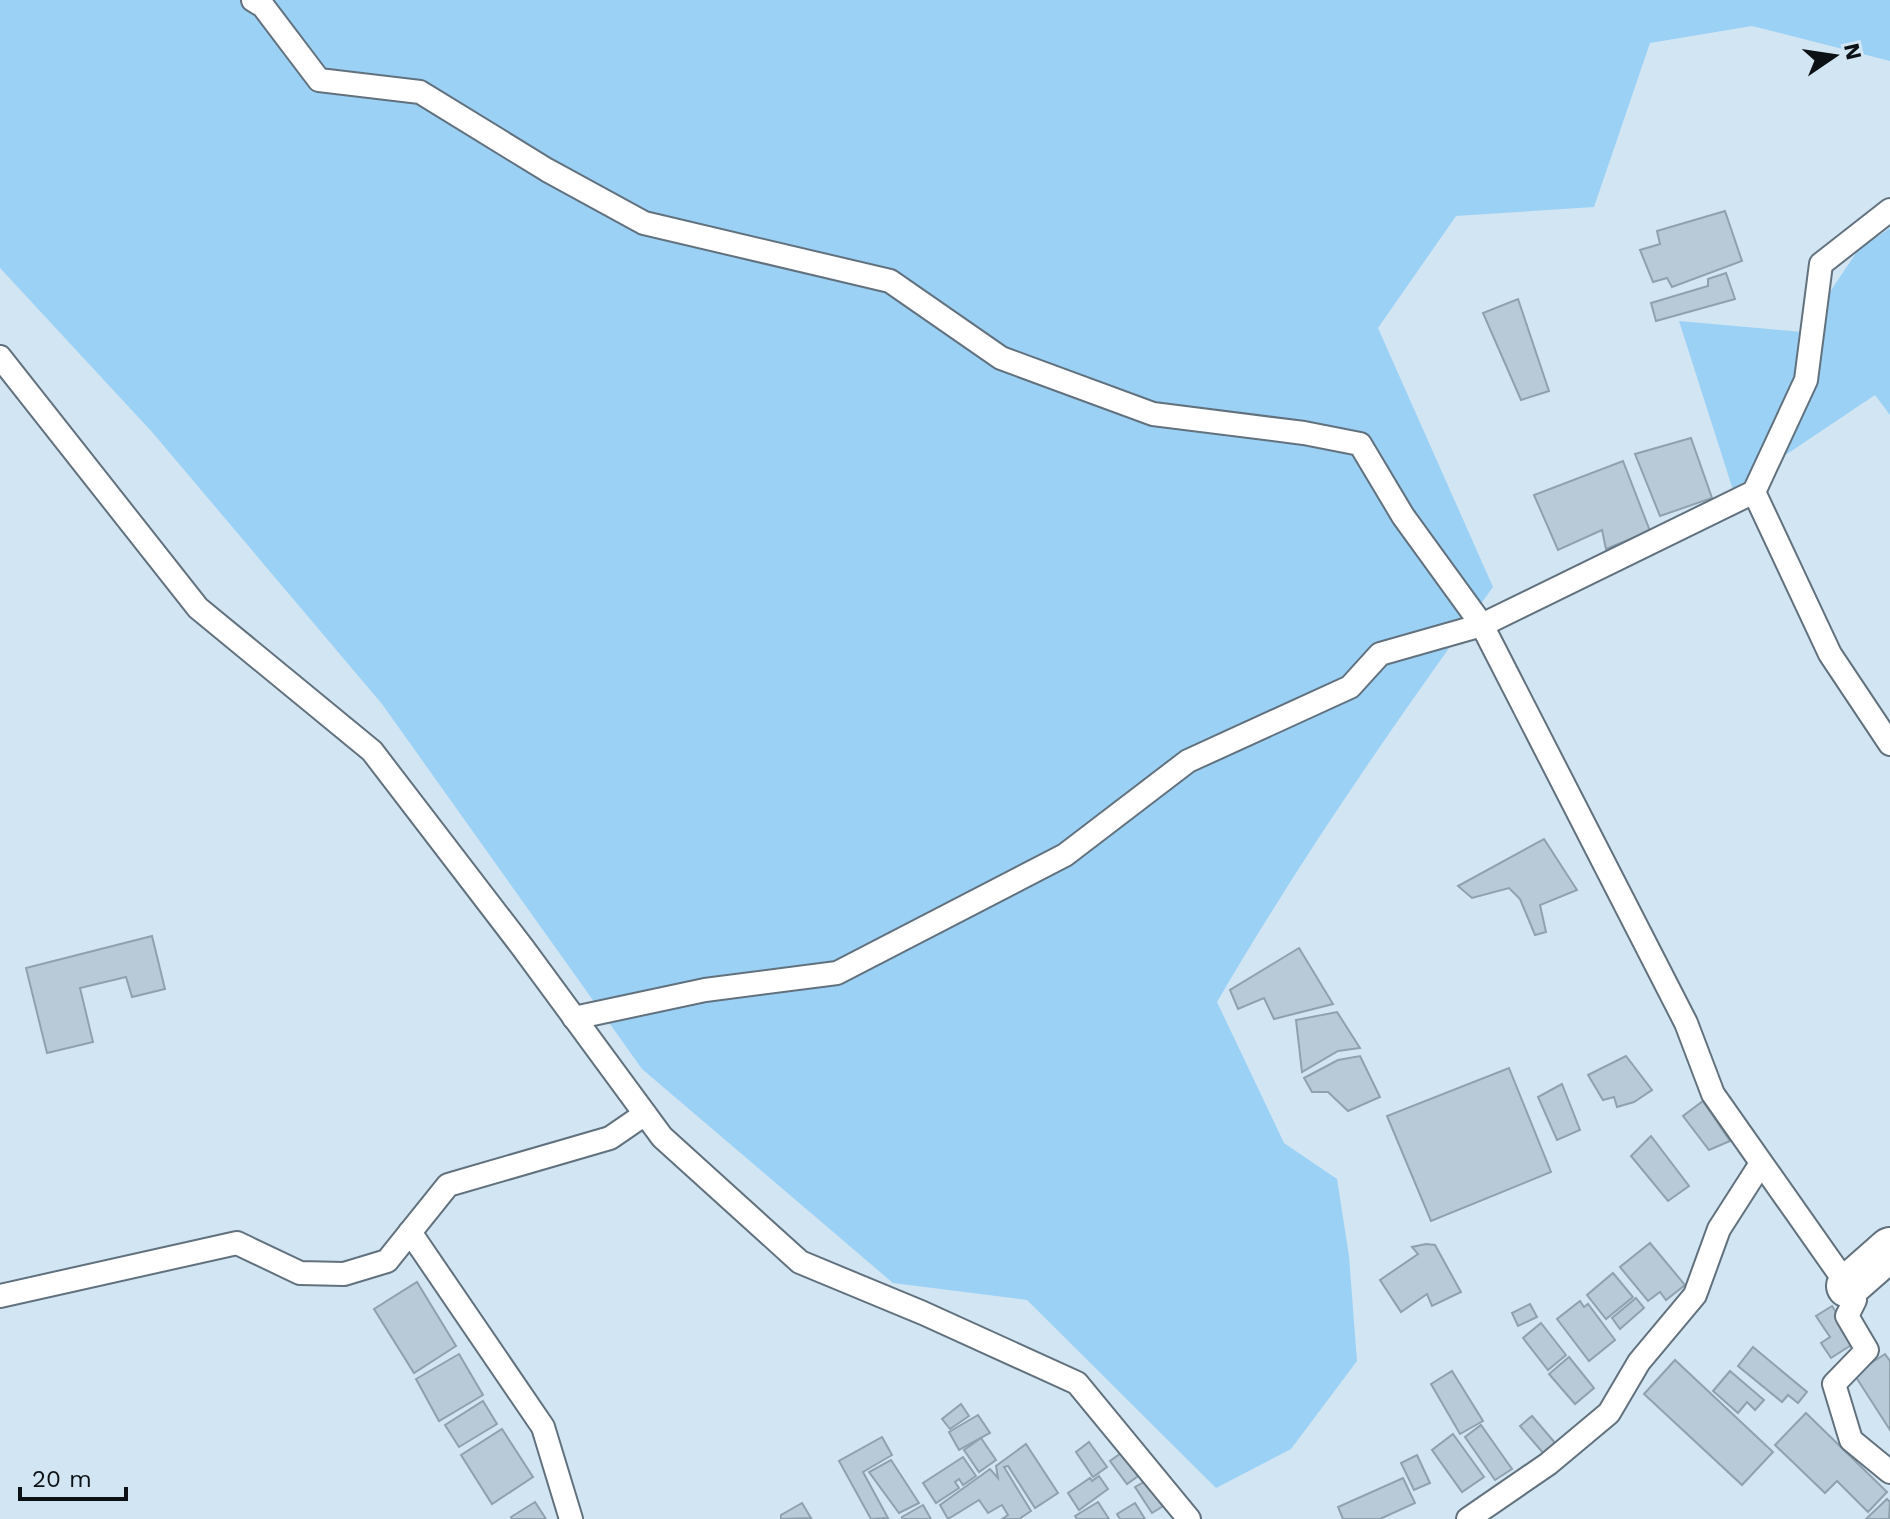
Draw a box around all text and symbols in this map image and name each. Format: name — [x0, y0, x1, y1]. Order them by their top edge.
north arrow — [1794, 16, 1874, 96]
text: N — [1839, 41, 1867, 62]
scale bar — [20, 1451, 126, 1501]
text: 20 m — [32, 1465, 92, 1493]

